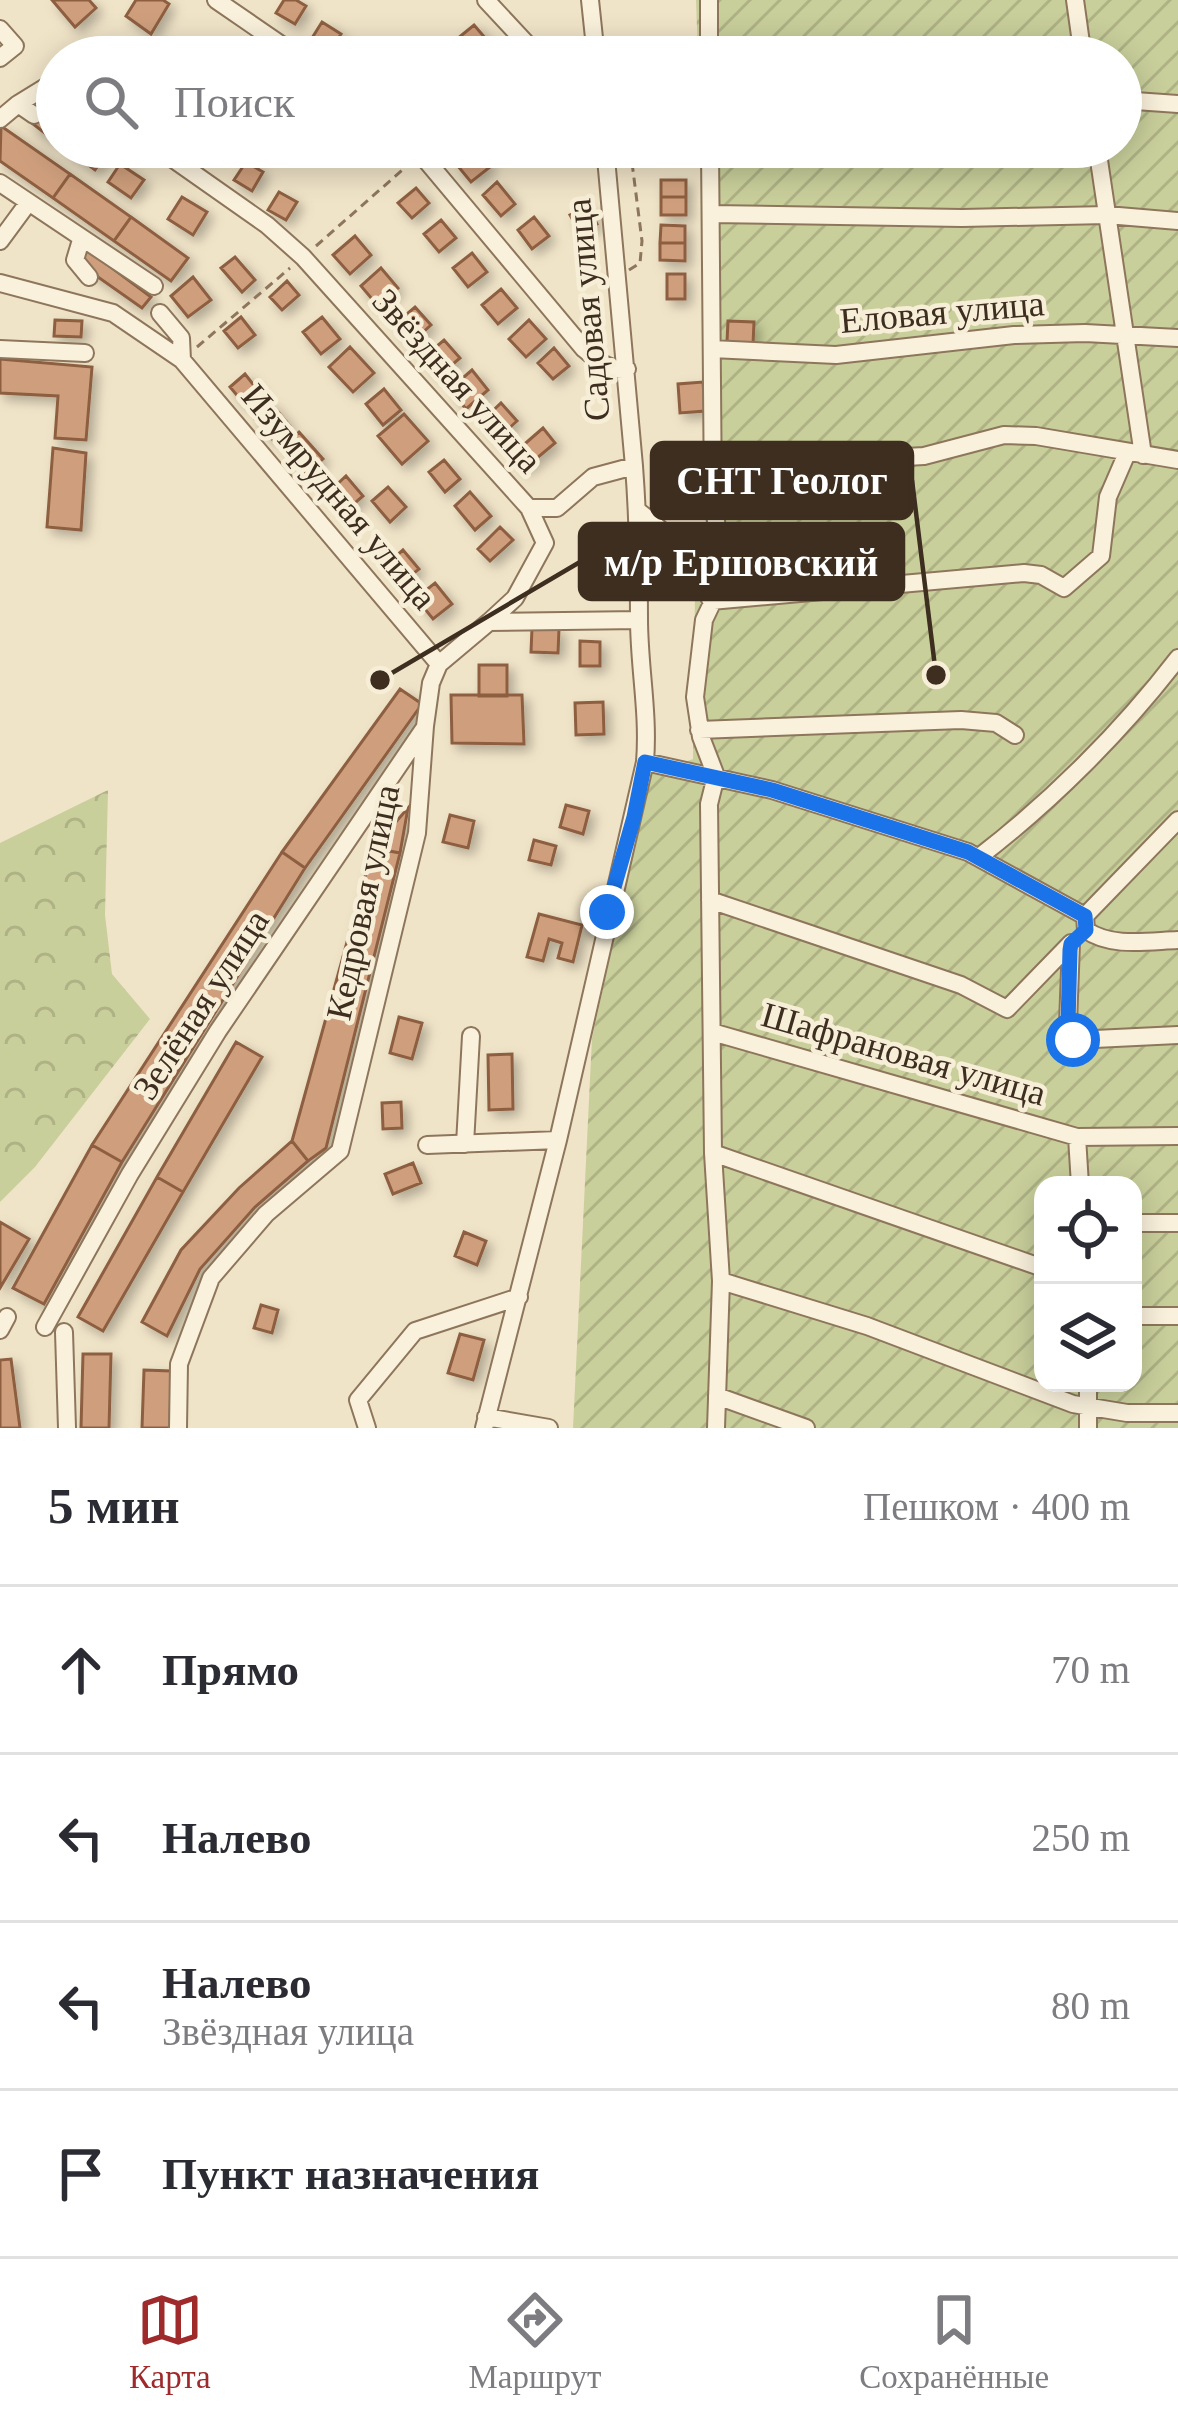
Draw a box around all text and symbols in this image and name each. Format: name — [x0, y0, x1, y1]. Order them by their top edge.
search box — [36, 36, 1142, 168]
icon: search — [78, 69, 144, 135]
text: Поиск — [174, 77, 295, 127]
street label: Садовая улица — [558, 197, 618, 423]
street label: Звёздная улица — [365, 281, 550, 480]
street label: Еловая улица — [838, 283, 1046, 341]
street label: Изумрудная улица — [234, 376, 445, 617]
callout: СНТ Геолог — [652, 443, 912, 518]
text: СНТ Геолог — [676, 459, 888, 502]
callout: м/р Ершовский — [580, 524, 903, 599]
text: м/р Ершовский — [604, 541, 878, 585]
street label: Кедровая улица — [319, 781, 407, 1023]
route end — [580, 885, 634, 939]
street label: Зелёная улица — [125, 902, 277, 1107]
street label: Шафрановая улица — [757, 994, 1050, 1114]
route start — [1046, 1013, 1100, 1067]
map controls — [1034, 1176, 1142, 1392]
button: locate — [1034, 1176, 1142, 1284]
button: layers — [1034, 1284, 1142, 1392]
text: 5 мин — [48, 1478, 180, 1534]
text: Пешком · 400 m — [863, 1485, 1130, 1528]
icon: ahead — [48, 1637, 114, 1703]
text: Прямо — [162, 1645, 299, 1695]
text: 70 m — [1051, 1648, 1130, 1691]
icon: left — [48, 1805, 114, 1871]
text: Налево — [162, 1813, 312, 1863]
text: 250 m — [1031, 1816, 1130, 1859]
text: Налево — [162, 1958, 312, 2008]
icon: left — [48, 1973, 114, 2039]
text: 80 m — [1051, 1984, 1130, 2027]
text: Звёздная улица — [162, 2010, 414, 2053]
icon: arrive — [48, 2141, 114, 2207]
text: Пункт назначения — [162, 2149, 539, 2199]
tab: Карта — [129, 2287, 211, 2396]
tab: Маршрут — [469, 2287, 601, 2396]
tab: Сохранённые — [859, 2287, 1049, 2396]

